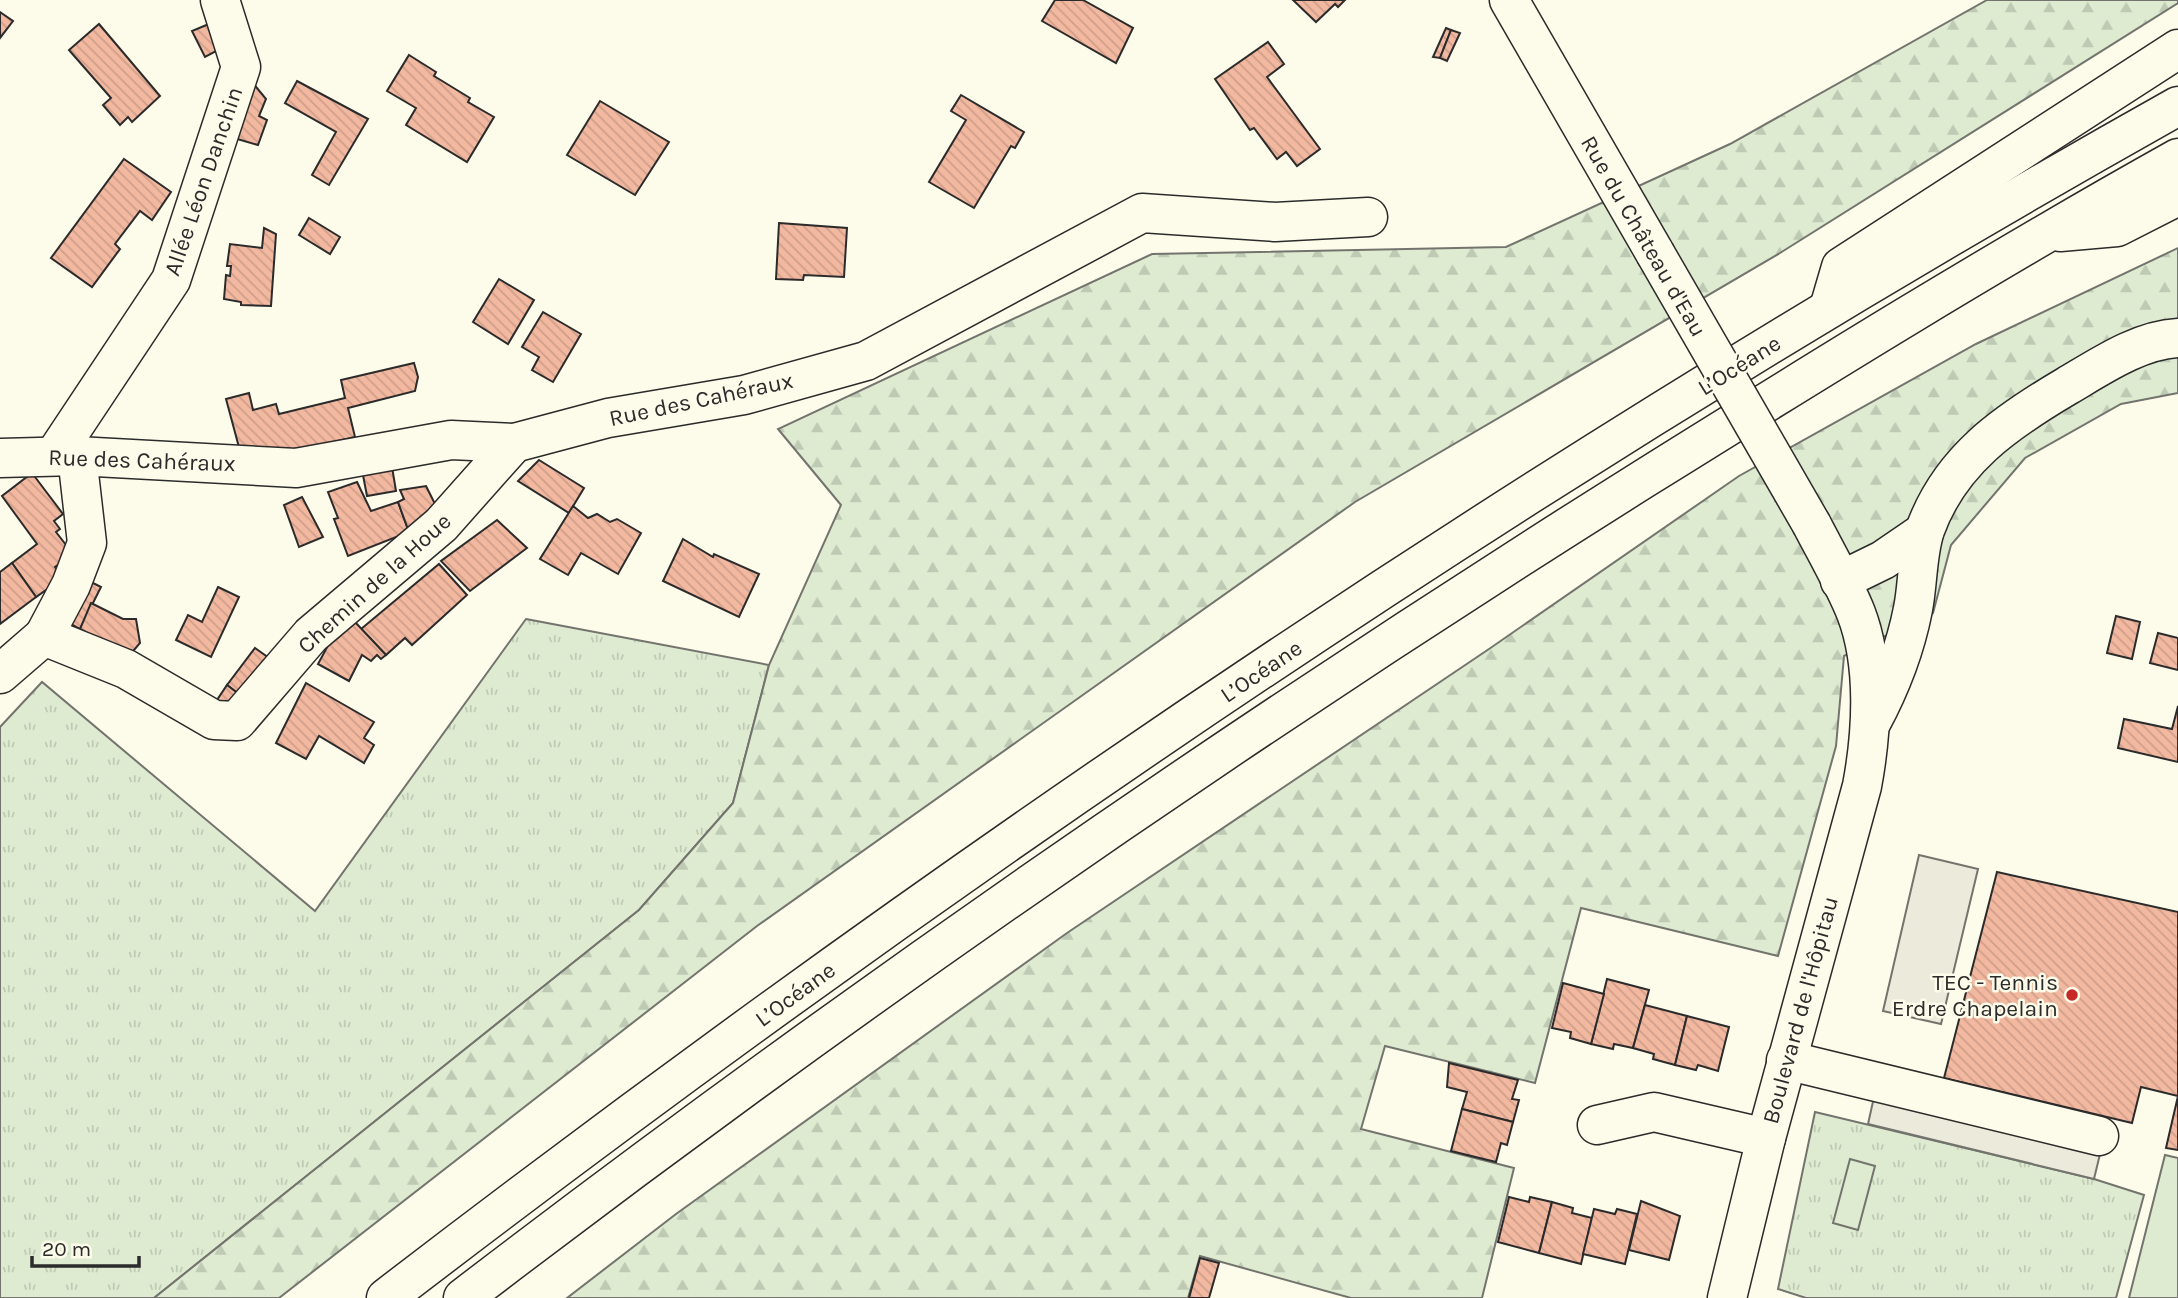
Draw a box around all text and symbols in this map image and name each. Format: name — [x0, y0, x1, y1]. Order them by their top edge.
street label: Allée Léon Danchin — [158, 83, 248, 279]
street label: Rue du Château d'Eau — [1575, 131, 1712, 342]
street label: L’Océane — [1693, 329, 1786, 401]
street label: Rue des Cahéraux — [607, 367, 796, 432]
street label: Rue des Cahéraux — [48, 444, 236, 477]
street label: Chemin de la Houe — [292, 508, 456, 659]
street label: L’Océane — [1215, 634, 1307, 708]
street label: Boulevard de l'Hôpitau — [1757, 893, 1844, 1127]
street label: L’Océane — [750, 956, 841, 1033]
place label: TEC - Tennis Erdre Chapelain — [1892, 969, 2058, 1022]
marker: TEC - Tennis Erdre Chapelain — [2064, 987, 2080, 1003]
scale bar — [32, 1224, 138, 1268]
text: 20 m — [42, 1237, 91, 1261]

